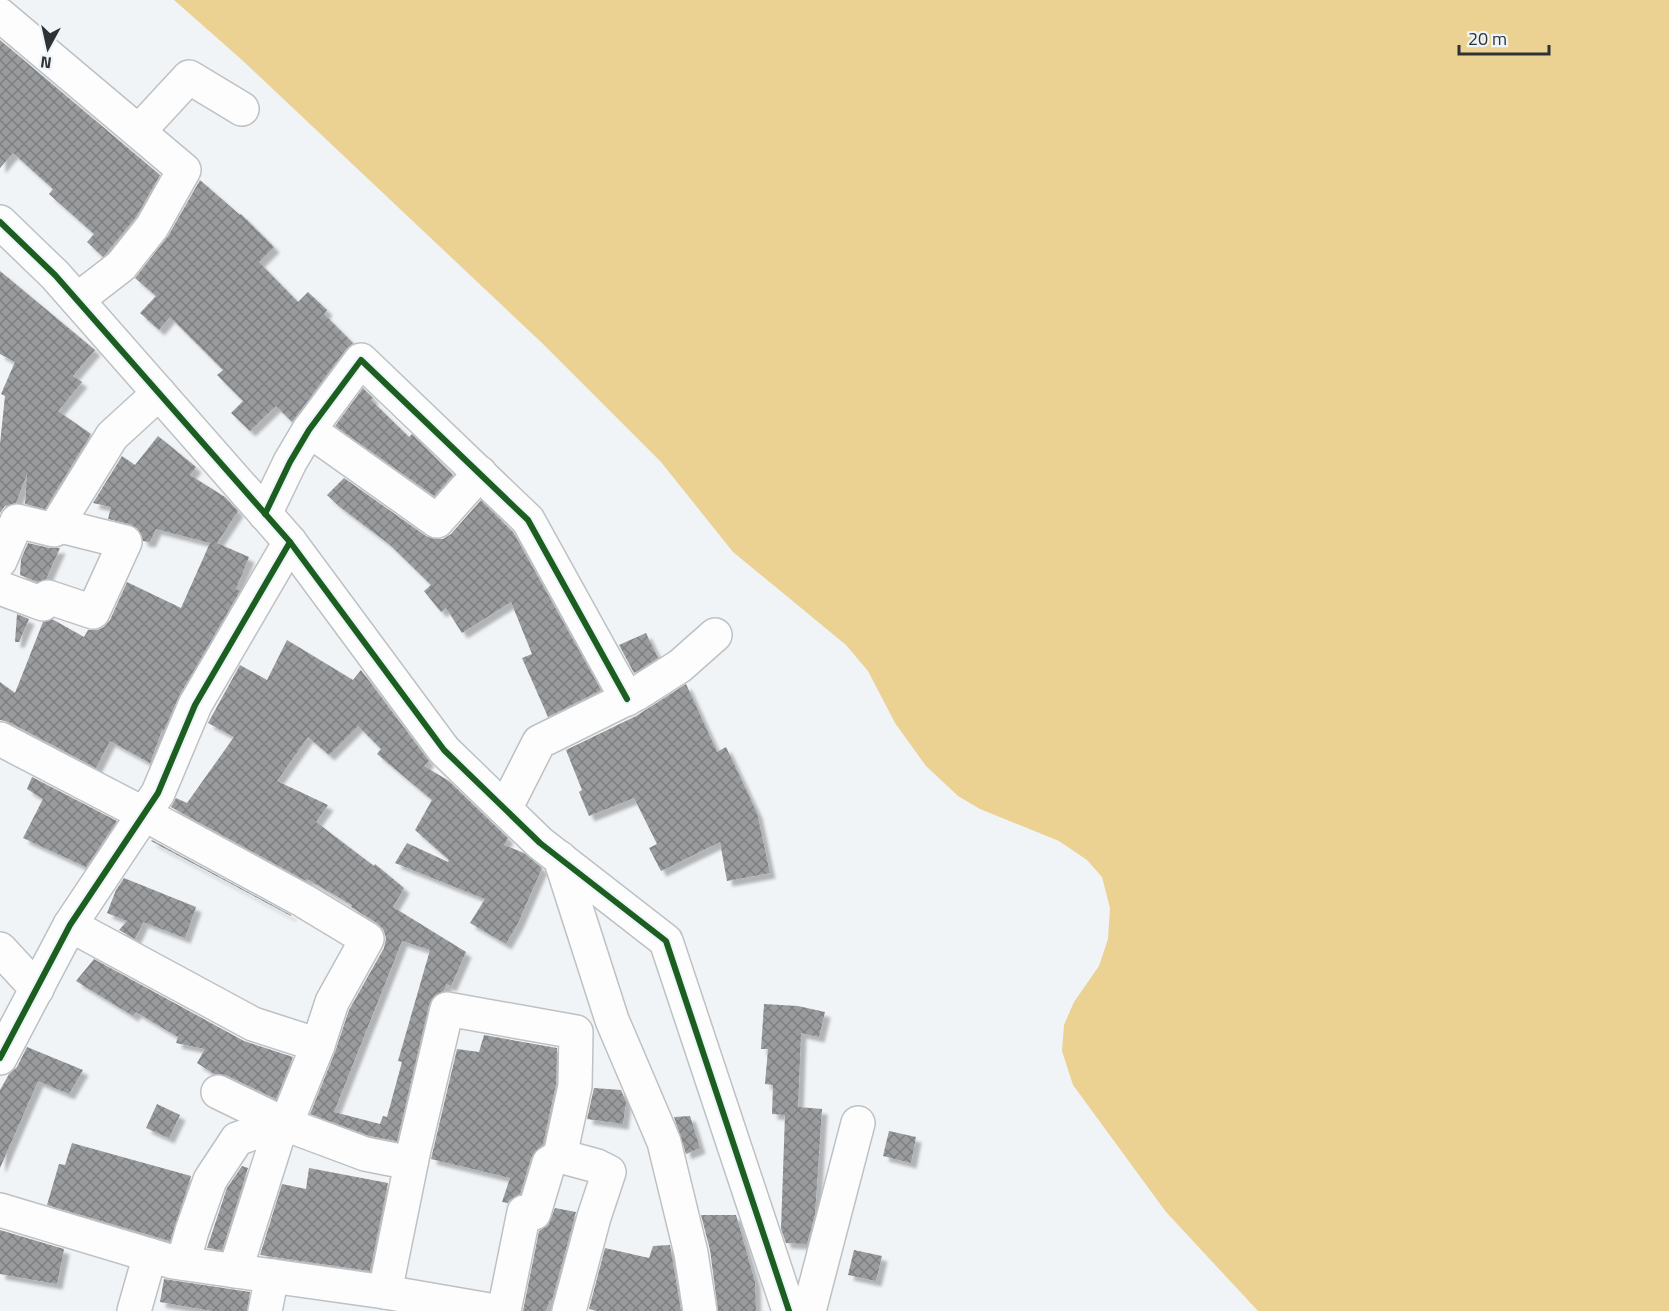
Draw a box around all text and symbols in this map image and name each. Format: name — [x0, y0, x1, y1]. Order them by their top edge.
north arrow — [18, 18, 78, 78]
scale bar — [1459, 18, 1549, 56]
text: 20 m — [1468, 25, 1507, 52]
text: N — [39, 50, 53, 76]

